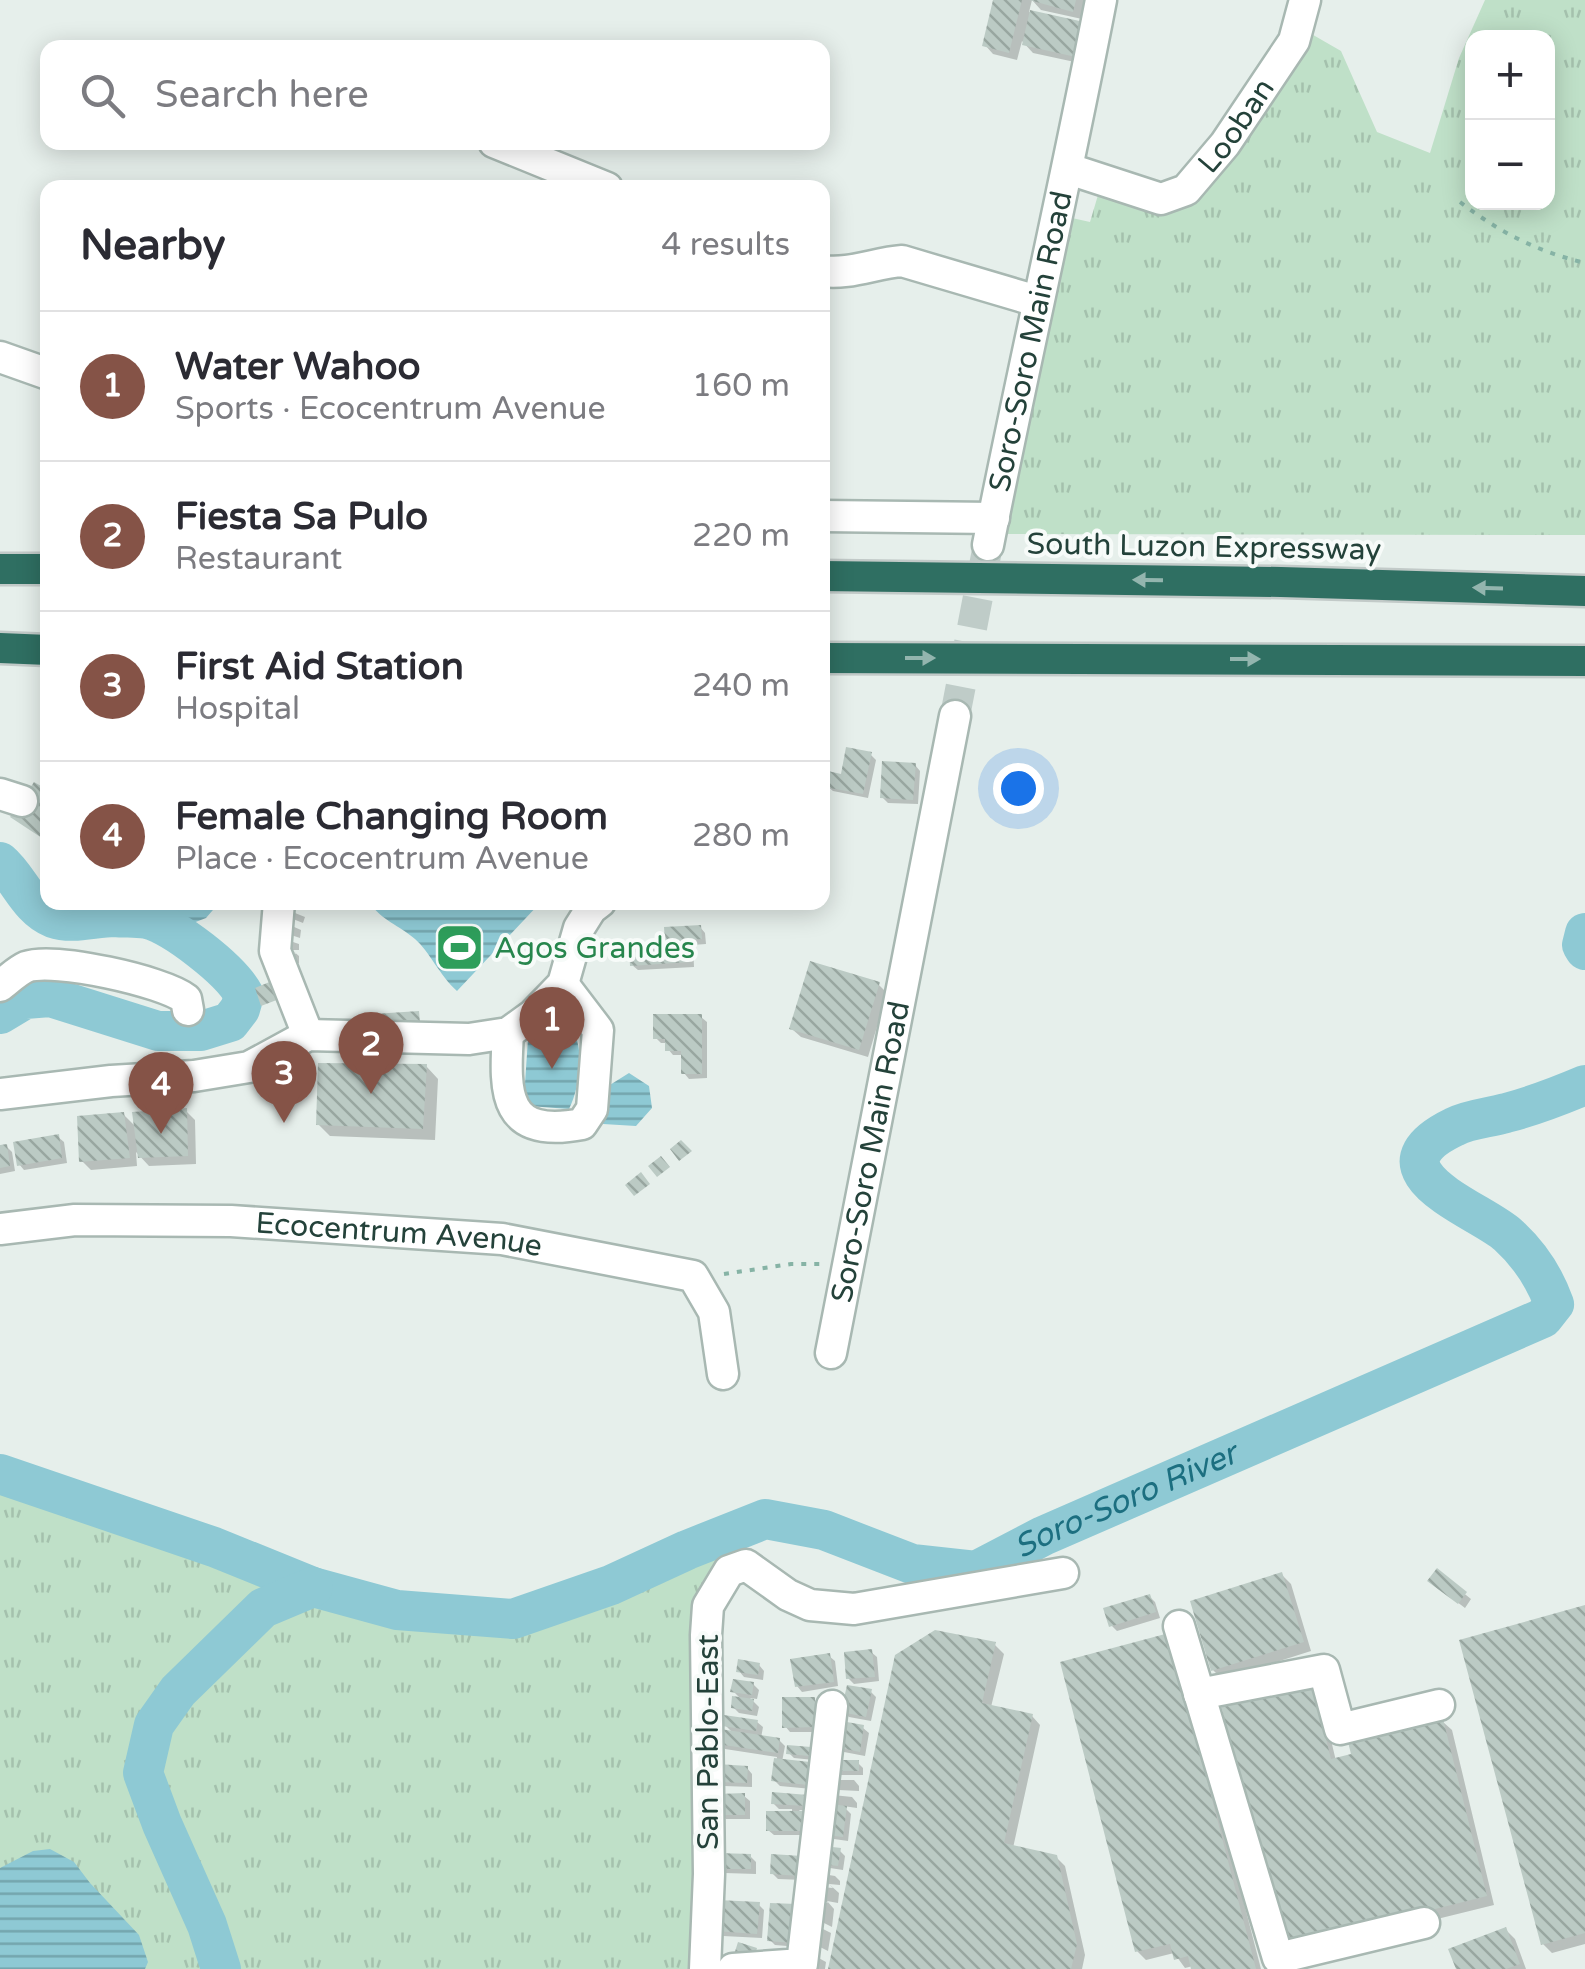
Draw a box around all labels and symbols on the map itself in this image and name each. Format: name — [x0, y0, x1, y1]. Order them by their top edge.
street label: Looban — [1190, 71, 1282, 181]
street label: Soro-Soro Main Road — [981, 188, 1080, 495]
street label: South Luzon Expressway — [1026, 525, 1382, 569]
one-way arrow — [1132, 572, 1164, 588]
one-way arrow — [1471, 579, 1503, 595]
one-way arrow — [904, 650, 936, 666]
one-way arrow — [1229, 651, 1261, 667]
your location — [993, 763, 1044, 814]
sports icon: Agos Grandes — [433, 922, 485, 974]
place label: Agos Grandes — [494, 930, 695, 967]
pin: 1 — [520, 986, 584, 1069]
street label: Soro-Soro Main Road — [823, 998, 918, 1306]
pin: 2 — [338, 1012, 404, 1094]
pin: 3 — [252, 1040, 316, 1123]
pin: 4 — [128, 1052, 194, 1134]
street label: Ecocentrum Avenue — [254, 1204, 545, 1265]
water label: Soro-Soro River — [1008, 1433, 1246, 1567]
street label: San Pablo-East — [690, 1634, 727, 1850]

